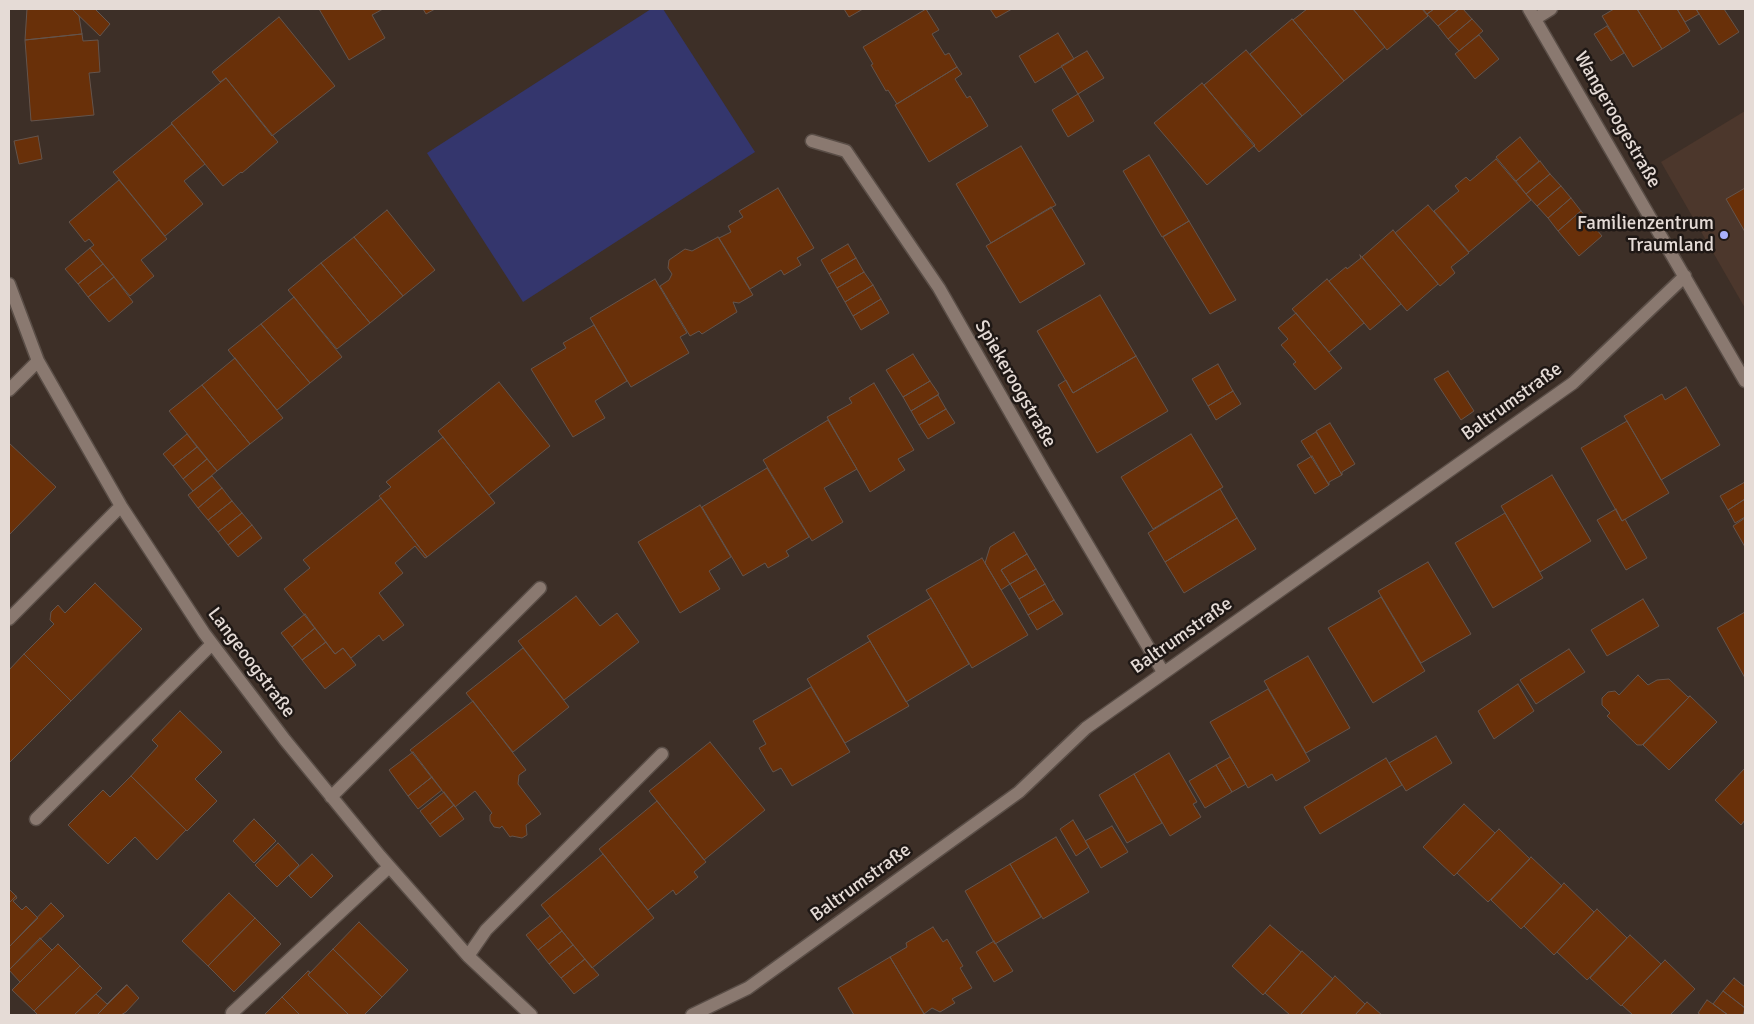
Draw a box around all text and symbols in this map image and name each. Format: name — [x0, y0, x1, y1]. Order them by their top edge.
street label: Wangeroogestraße — [1569, 48, 1665, 192]
place label: Familienzentrum Traumland — [1577, 213, 1714, 257]
marker: Familienzentrum Traumland — [1718, 229, 1730, 241]
street label: Spiekeroogstraße — [969, 316, 1061, 452]
street label: Baltrumstraße — [1457, 358, 1567, 446]
street label: Baltrumstraße — [1127, 593, 1237, 679]
street label: Langeoogstraße — [202, 603, 300, 723]
street label: Baltrumstraße — [806, 839, 916, 927]

